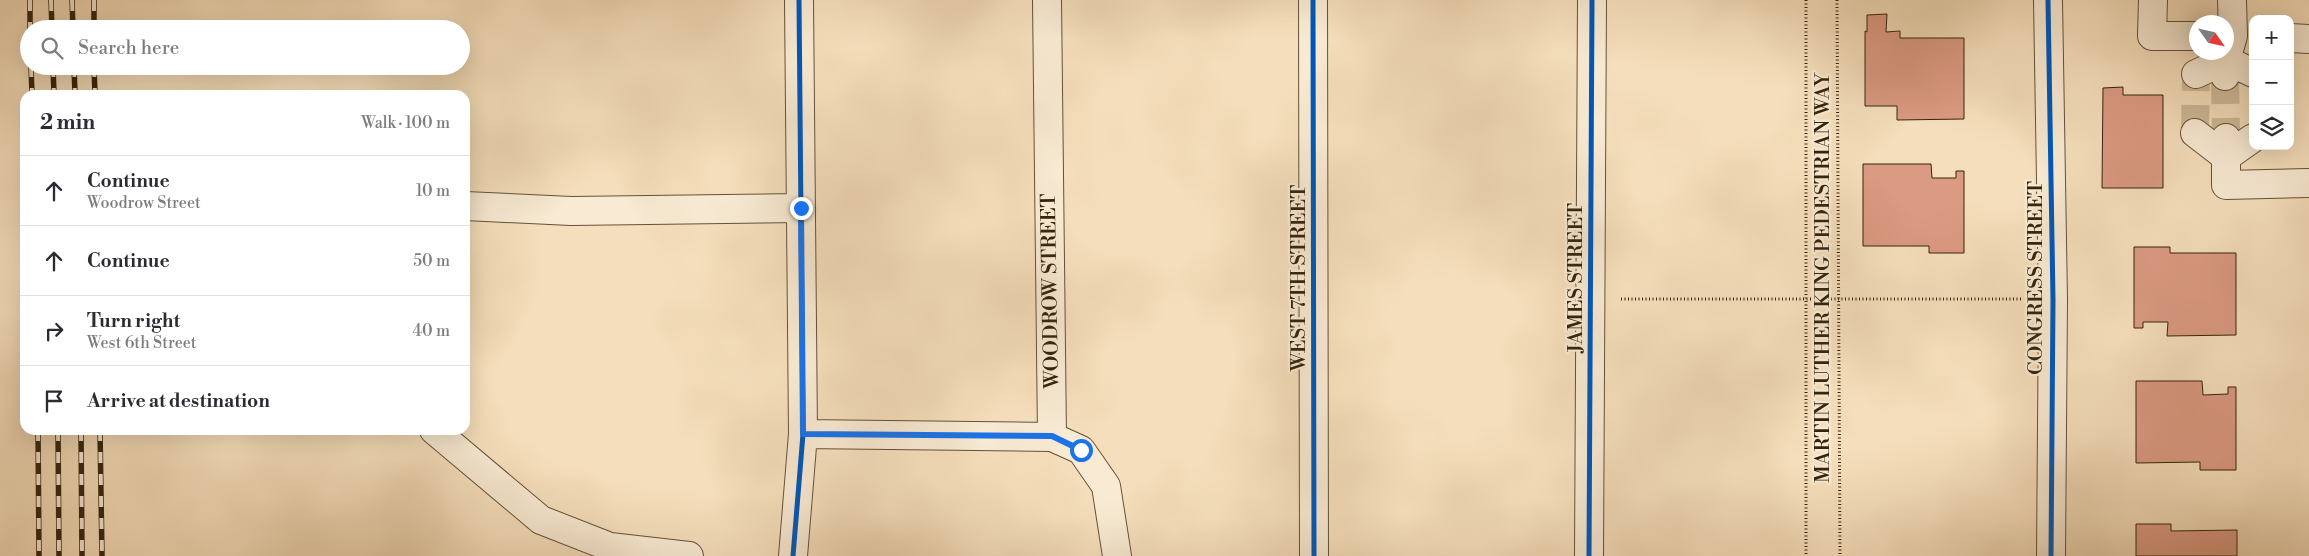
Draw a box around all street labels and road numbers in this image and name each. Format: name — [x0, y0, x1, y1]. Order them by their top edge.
street label: MARTIN LUTHER KING PEDESTRIAN WAY — [1811, 72, 1836, 483]
street label: CONGRESS STREET — [2024, 181, 2049, 375]
street label: WEST 7TH STREET — [1287, 185, 1312, 372]
street label: WOODROW STREET — [1037, 193, 1065, 390]
street label: JAMES STREET — [1564, 203, 1589, 354]

